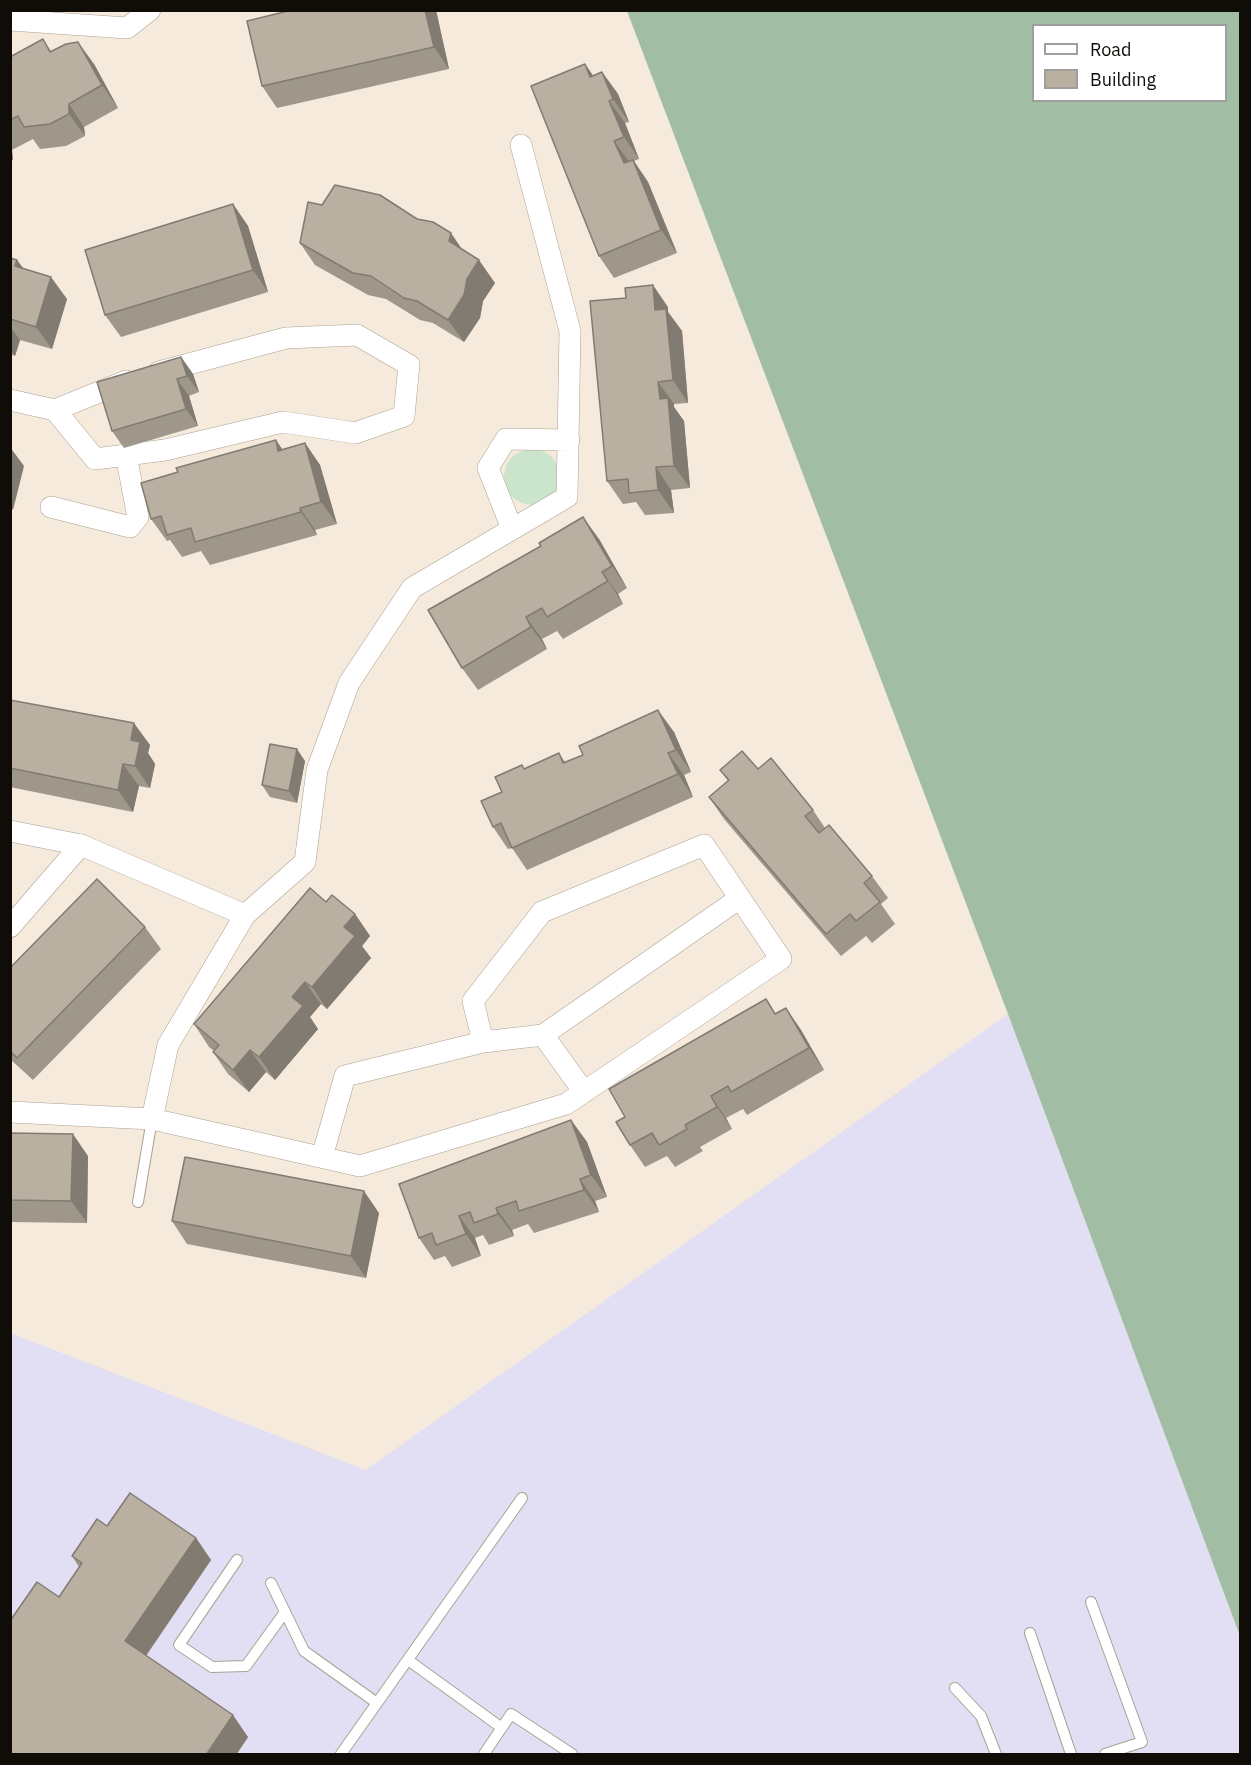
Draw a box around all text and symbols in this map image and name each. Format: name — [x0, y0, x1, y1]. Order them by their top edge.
legend — [1032, 24, 1227, 102]
text: Road — [1090, 38, 1131, 61]
text: Building — [1090, 68, 1156, 91]

